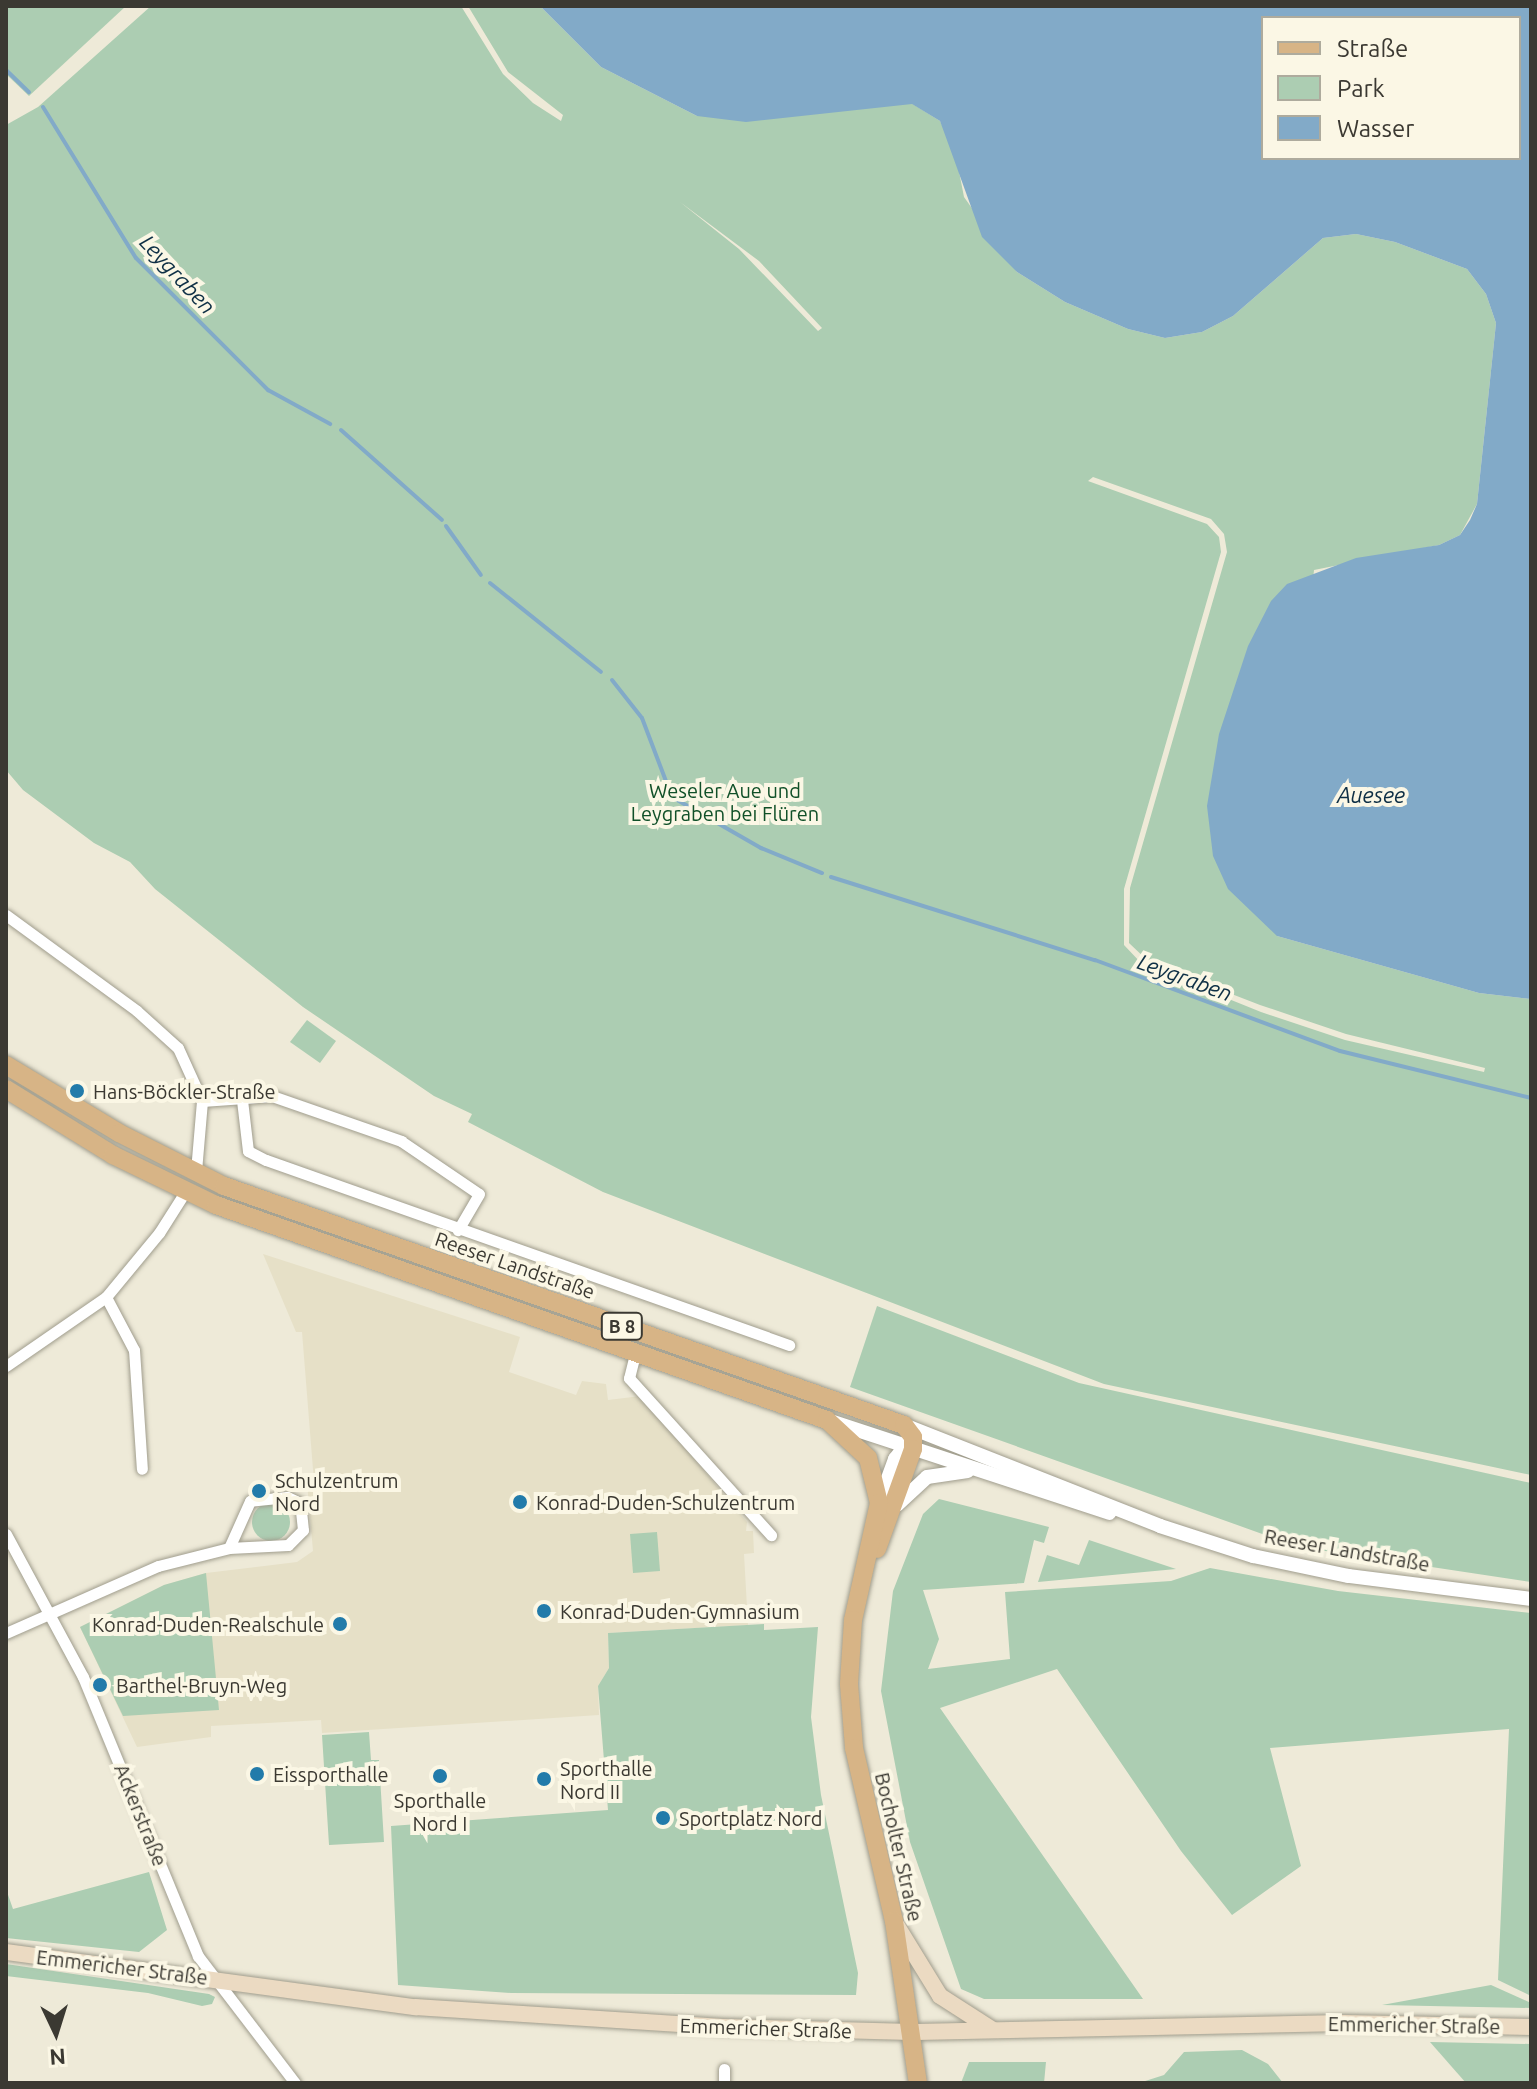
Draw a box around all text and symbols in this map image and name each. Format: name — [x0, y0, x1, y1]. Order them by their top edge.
legend — [1261, 16, 1521, 160]
text: Straße — [1337, 35, 1408, 62]
text: Park — [1337, 75, 1385, 102]
text: Wasser — [1337, 115, 1414, 142]
water label: Leygraben — [135, 229, 221, 319]
park label: Weseler Aue und Leygraben bei Flüren — [631, 778, 819, 825]
water label: Auesee — [1337, 782, 1405, 808]
water label: Leygraben — [1134, 948, 1236, 1006]
place label: Hans-Böckler-Straße — [93, 1079, 275, 1103]
marker: Hans-Böckler-Straße — [68, 1082, 86, 1100]
street label: Reeser Landstraße — [432, 1226, 598, 1304]
road number: B 8 — [600, 1312, 644, 1340]
place label: Schulzentrum Nord — [275, 1468, 398, 1515]
marker: Schulzentrum Nord — [250, 1482, 268, 1500]
place label: Konrad-Duden-Schulzentrum — [536, 1490, 795, 1514]
marker: Konrad-Duden-Schulzentrum — [511, 1493, 529, 1511]
street label: Reeser Landstraße — [1262, 1524, 1432, 1576]
place label: Konrad-Duden-Gymnasium — [560, 1599, 800, 1623]
marker: Konrad-Duden-Gymnasium — [535, 1602, 553, 1620]
place label: Konrad-Duden-Realschule — [92, 1612, 324, 1636]
marker: Konrad-Duden-Realschule — [331, 1615, 349, 1633]
place label: Barthel-Bruyn-Weg — [116, 1673, 287, 1697]
marker: Barthel-Bruyn-Weg — [91, 1676, 109, 1694]
place label: Sporthalle Nord II — [560, 1756, 653, 1803]
street label: Ackerstraße — [110, 1760, 172, 1870]
place label: Eissporthalle — [273, 1762, 388, 1786]
marker: Eissporthalle — [248, 1765, 266, 1783]
marker: Sporthalle Nord I — [431, 1767, 449, 1785]
marker: Sporthalle Nord II — [535, 1770, 553, 1788]
street label: Bocholter Straße — [870, 1770, 928, 1924]
place label: Sporthalle Nord I — [394, 1788, 486, 1835]
place label: Sportplatz Nord — [679, 1806, 822, 1830]
marker: Sportplatz Nord — [654, 1809, 672, 1827]
street label: Emmericher Straße — [35, 1945, 209, 1989]
north arrow — [16, 1993, 96, 2073]
street label: Emmericher Straße — [1328, 2011, 1500, 2039]
street label: Emmericher Straße — [679, 2013, 853, 2043]
text: N — [49, 2044, 67, 2070]

